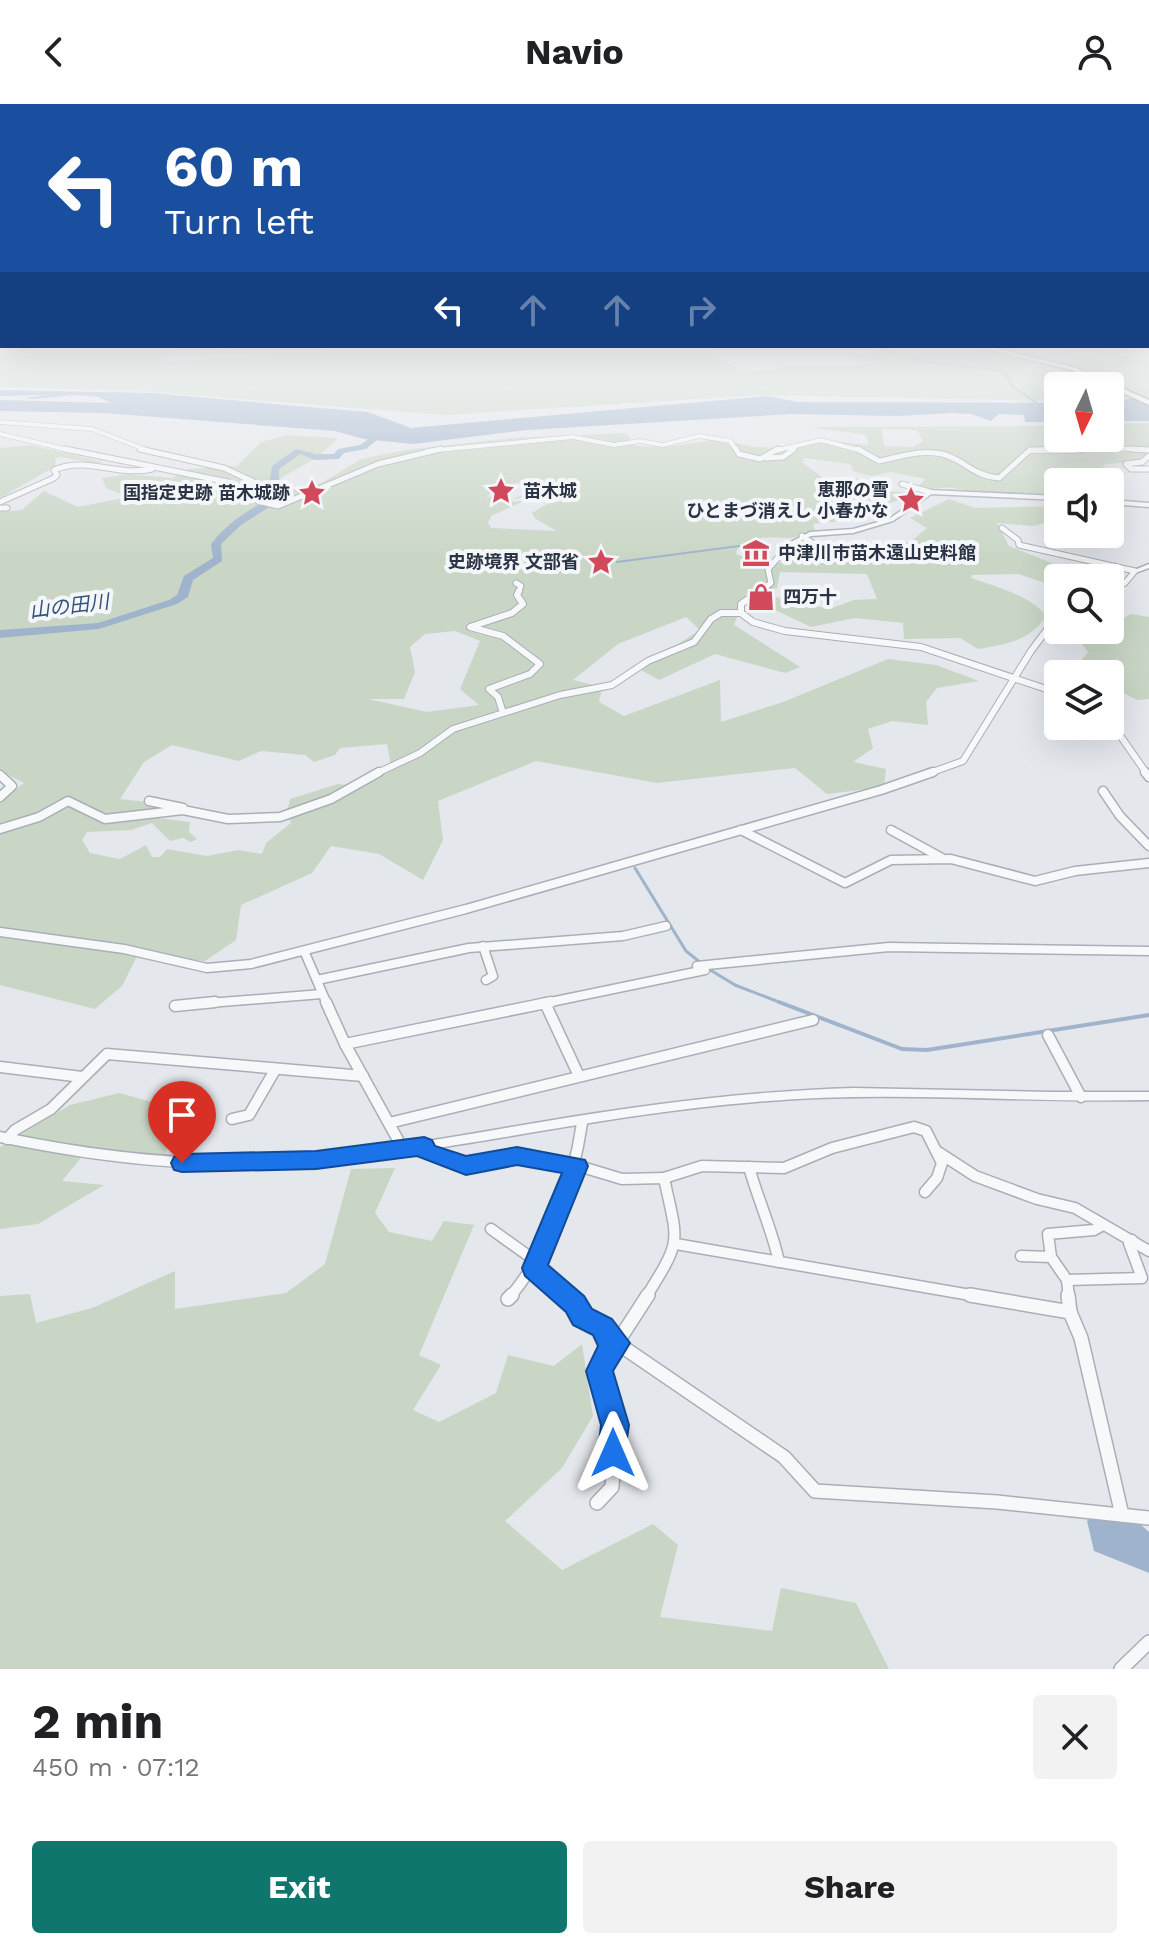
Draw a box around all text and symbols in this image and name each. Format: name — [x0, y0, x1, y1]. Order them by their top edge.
icon: back — [32, 30, 76, 74]
icon: person — [1073, 30, 1117, 74]
text: Navio — [525, 31, 624, 73]
text: 60 m — [164, 134, 303, 200]
icon: left — [32, 136, 136, 240]
text: Turn left — [164, 201, 314, 243]
icon: left — [427, 288, 471, 332]
icon: ahead — [511, 288, 555, 332]
icon: ahead — [595, 288, 639, 332]
icon: right — [679, 288, 723, 332]
north arrow — [1044, 372, 1124, 452]
map controls — [1044, 372, 1124, 740]
button: sound — [1044, 468, 1124, 548]
place icon: 苗木城 — [486, 476, 516, 506]
place icon: 国指定史跡 苗木城跡 — [297, 478, 327, 508]
place label: 恵那の雪 ひとまづ消えし 小春かな — [686, 479, 889, 521]
place label: 苗木城 — [523, 480, 577, 501]
place label: 国指定史跡 苗木城跡 — [123, 482, 290, 503]
place icon: 恵那の雪 ひとまづ消えし 小春かな — [896, 485, 926, 515]
museum icon: 中津川市苗木遠山史料館 — [741, 538, 771, 568]
place label: 中津川市苗木遠山史料館 — [778, 542, 976, 563]
place icon: 史跡境界 文部省 — [586, 547, 616, 577]
place label: 史跡境界 文部省 — [448, 551, 579, 572]
button: search — [1044, 564, 1124, 644]
shop icon: 四万十 — [746, 582, 776, 612]
place label: 四万十 — [783, 586, 837, 607]
water label: 山の田川 — [28, 589, 112, 623]
button: layers — [1044, 660, 1124, 740]
pin — [148, 1081, 216, 1163]
icon: arrive — [160, 1093, 204, 1137]
position arrow — [571, 1411, 655, 1495]
text: 2 min — [32, 1693, 163, 1750]
button: close — [1033, 1695, 1117, 1779]
text: 450 m · 07:12 — [32, 1752, 200, 1782]
button: Exit — [32, 1841, 567, 1933]
button: Share — [583, 1841, 1117, 1933]

